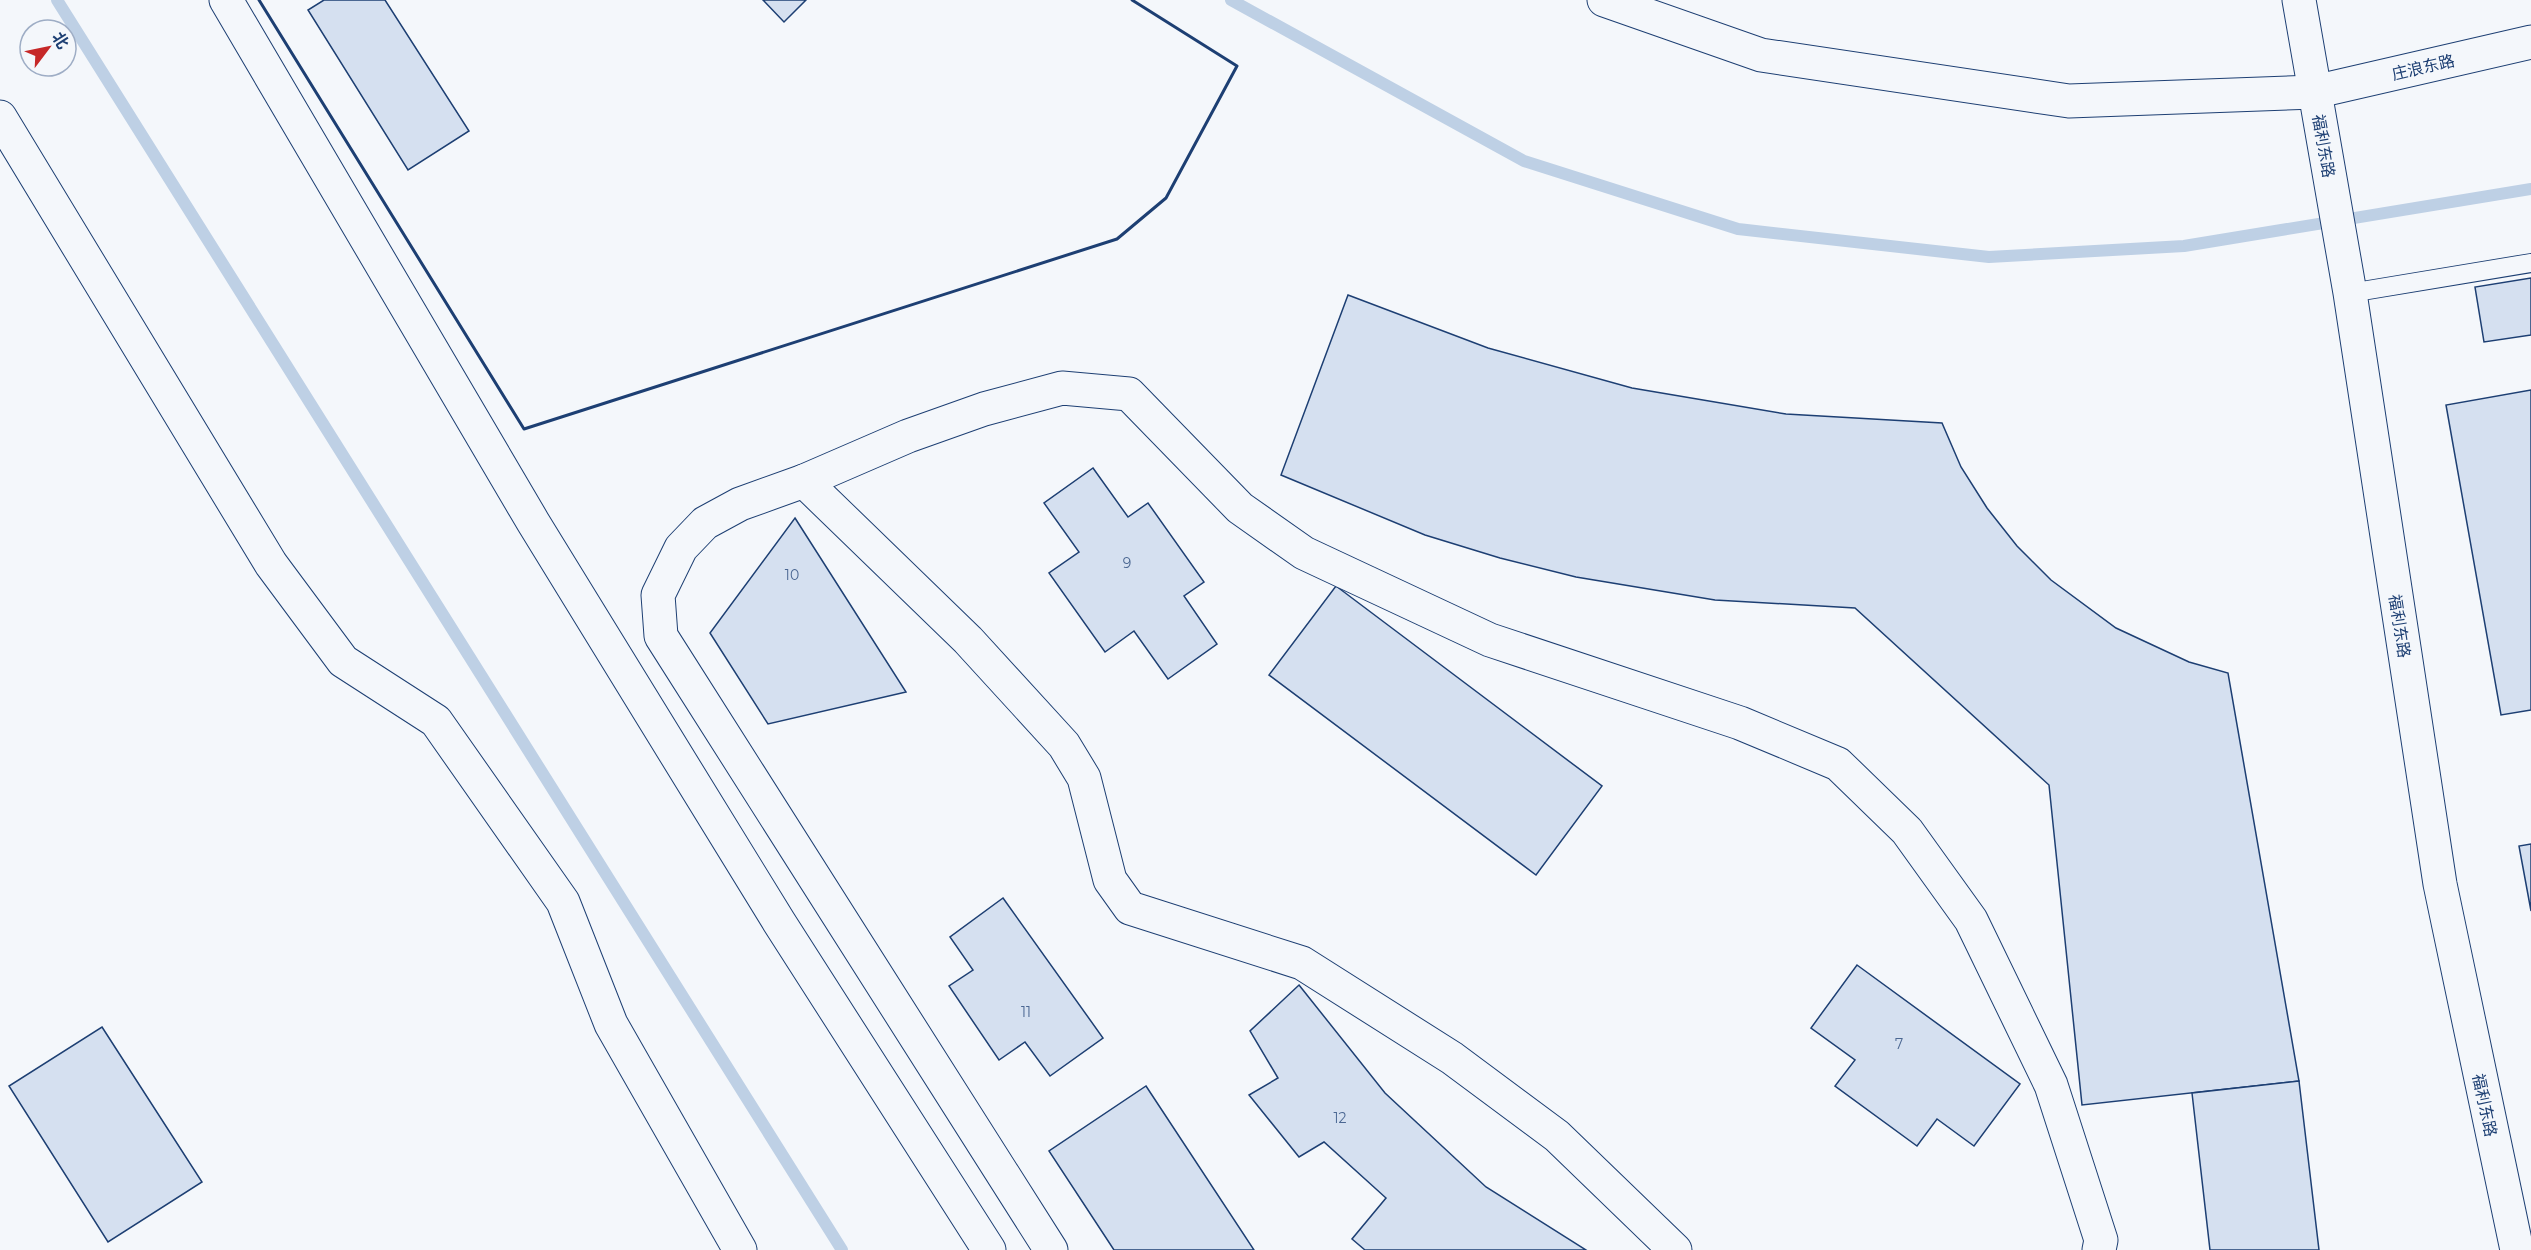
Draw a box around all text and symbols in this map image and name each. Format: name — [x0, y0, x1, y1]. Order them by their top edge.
north arrow — [18, 18, 78, 78]
text: 北 — [48, 28, 73, 52]
street label: 庄浪东路 — [2390, 51, 2456, 84]
street label: 福利东路 — [2309, 113, 2338, 179]
house number: 9 — [1123, 554, 1131, 572]
house number: 10 — [785, 566, 799, 584]
street label: 福利东路 — [2385, 593, 2414, 659]
house number: 11 — [1021, 1003, 1031, 1021]
house number: 7 — [1895, 1035, 1903, 1053]
street label: 福利东路 — [2469, 1072, 2500, 1138]
house number: 12 — [1333, 1109, 1347, 1127]

